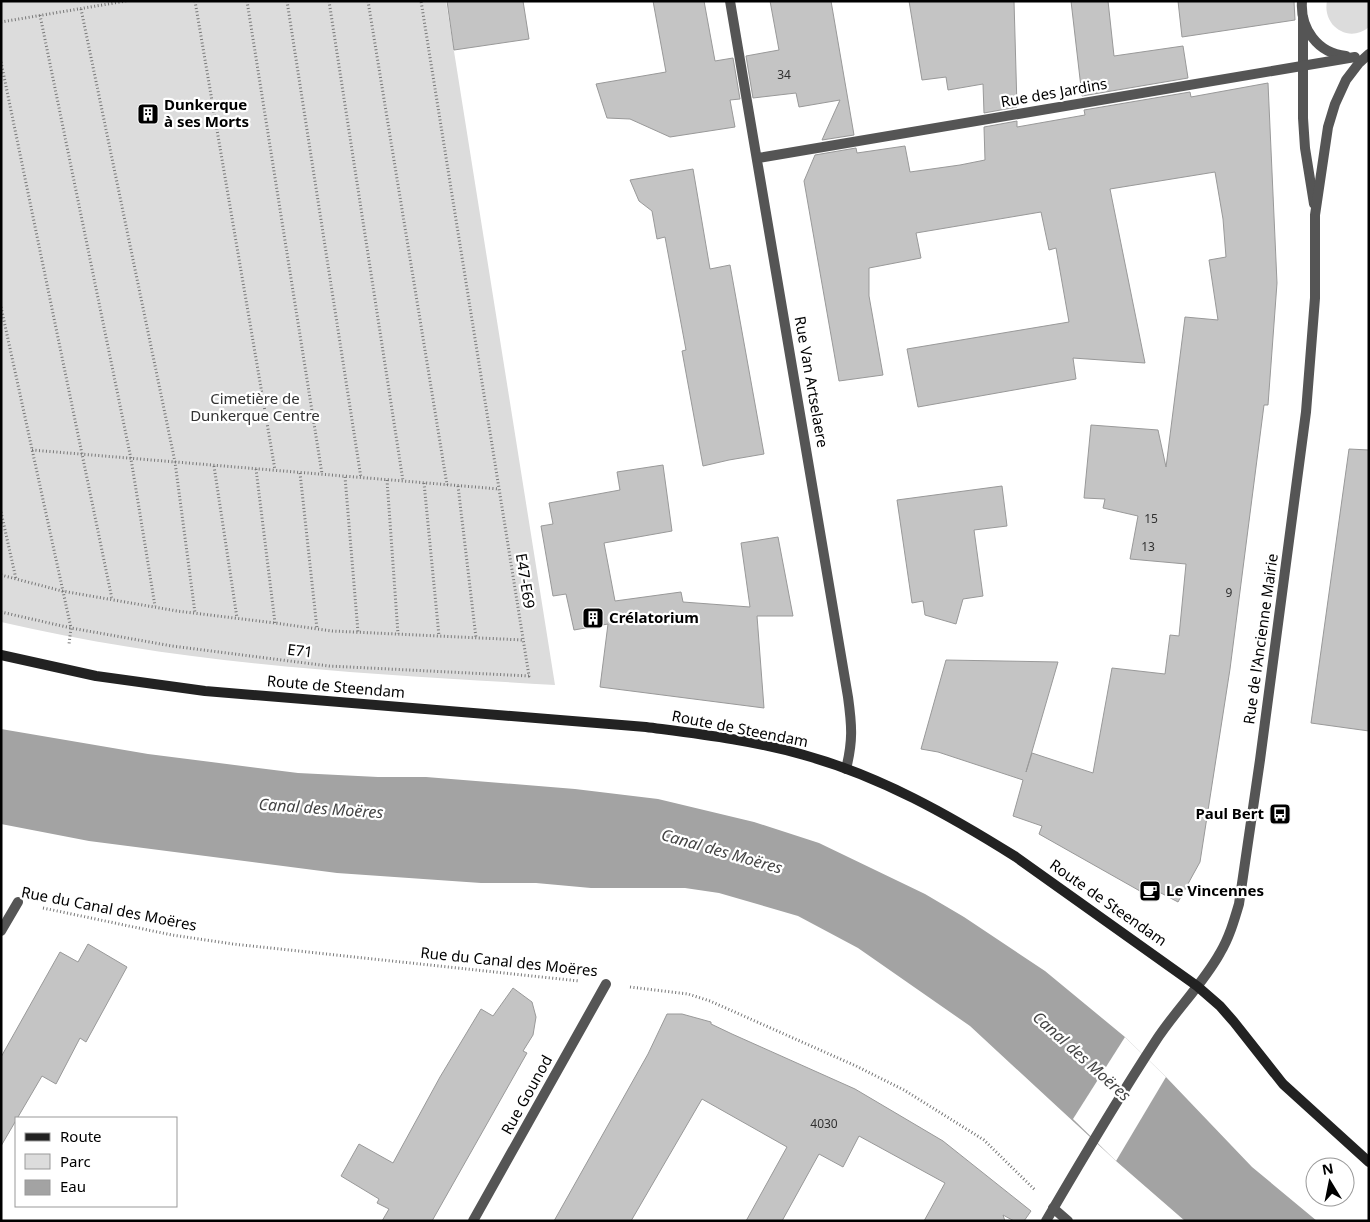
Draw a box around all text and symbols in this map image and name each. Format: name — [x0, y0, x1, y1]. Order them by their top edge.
house number: 34 — [777, 66, 791, 83]
street label: Rue des Jardins — [999, 73, 1109, 111]
place label: Dunkerque à ses Morts — [164, 94, 249, 131]
building icon: Dunkerque à ses Morts — [136, 102, 160, 126]
street label: Rue Van Artselaere — [791, 315, 833, 449]
park label: Cimetière de Dunkerque Centre — [190, 388, 320, 425]
house number: 15 — [1144, 510, 1158, 527]
house number: 13 — [1141, 538, 1155, 555]
street label: E47-E69 — [512, 552, 540, 610]
street label: Rue de l'Ancienne Mairie — [1238, 552, 1282, 726]
house number: 9 — [1226, 584, 1233, 601]
building icon: Crélatorium — [581, 606, 605, 630]
place label: Crélatorium — [609, 607, 699, 627]
street label: E71 — [286, 639, 314, 661]
street label: Route de Steendam — [266, 670, 406, 702]
street label: Route de Steendam — [670, 705, 810, 751]
water label: Canal des Moëres — [258, 793, 384, 823]
bus stop icon: Paul Bert — [1268, 802, 1292, 826]
place label: Paul Bert — [1195, 803, 1264, 823]
water label: Canal des Moëres — [659, 823, 785, 879]
street label: Route de Steendam — [1046, 854, 1171, 950]
cafe icon: Le Vincennes — [1138, 879, 1162, 903]
place label: Le Vincennes — [1166, 880, 1264, 900]
street label: Rue du Canal des Moëres — [20, 881, 199, 935]
street label: Rue du Canal des Moëres — [419, 942, 599, 980]
water label: Canal des Moëres — [1028, 1006, 1136, 1106]
street label: Rue Gounod — [496, 1051, 556, 1138]
house number: 4030 — [810, 1115, 838, 1132]
legend — [15, 1117, 178, 1207]
text: Route — [60, 1126, 102, 1146]
text: Parc — [60, 1151, 91, 1171]
north arrow — [1305, 1157, 1355, 1207]
text: N — [1320, 1158, 1335, 1179]
text: Eau — [60, 1176, 86, 1196]

